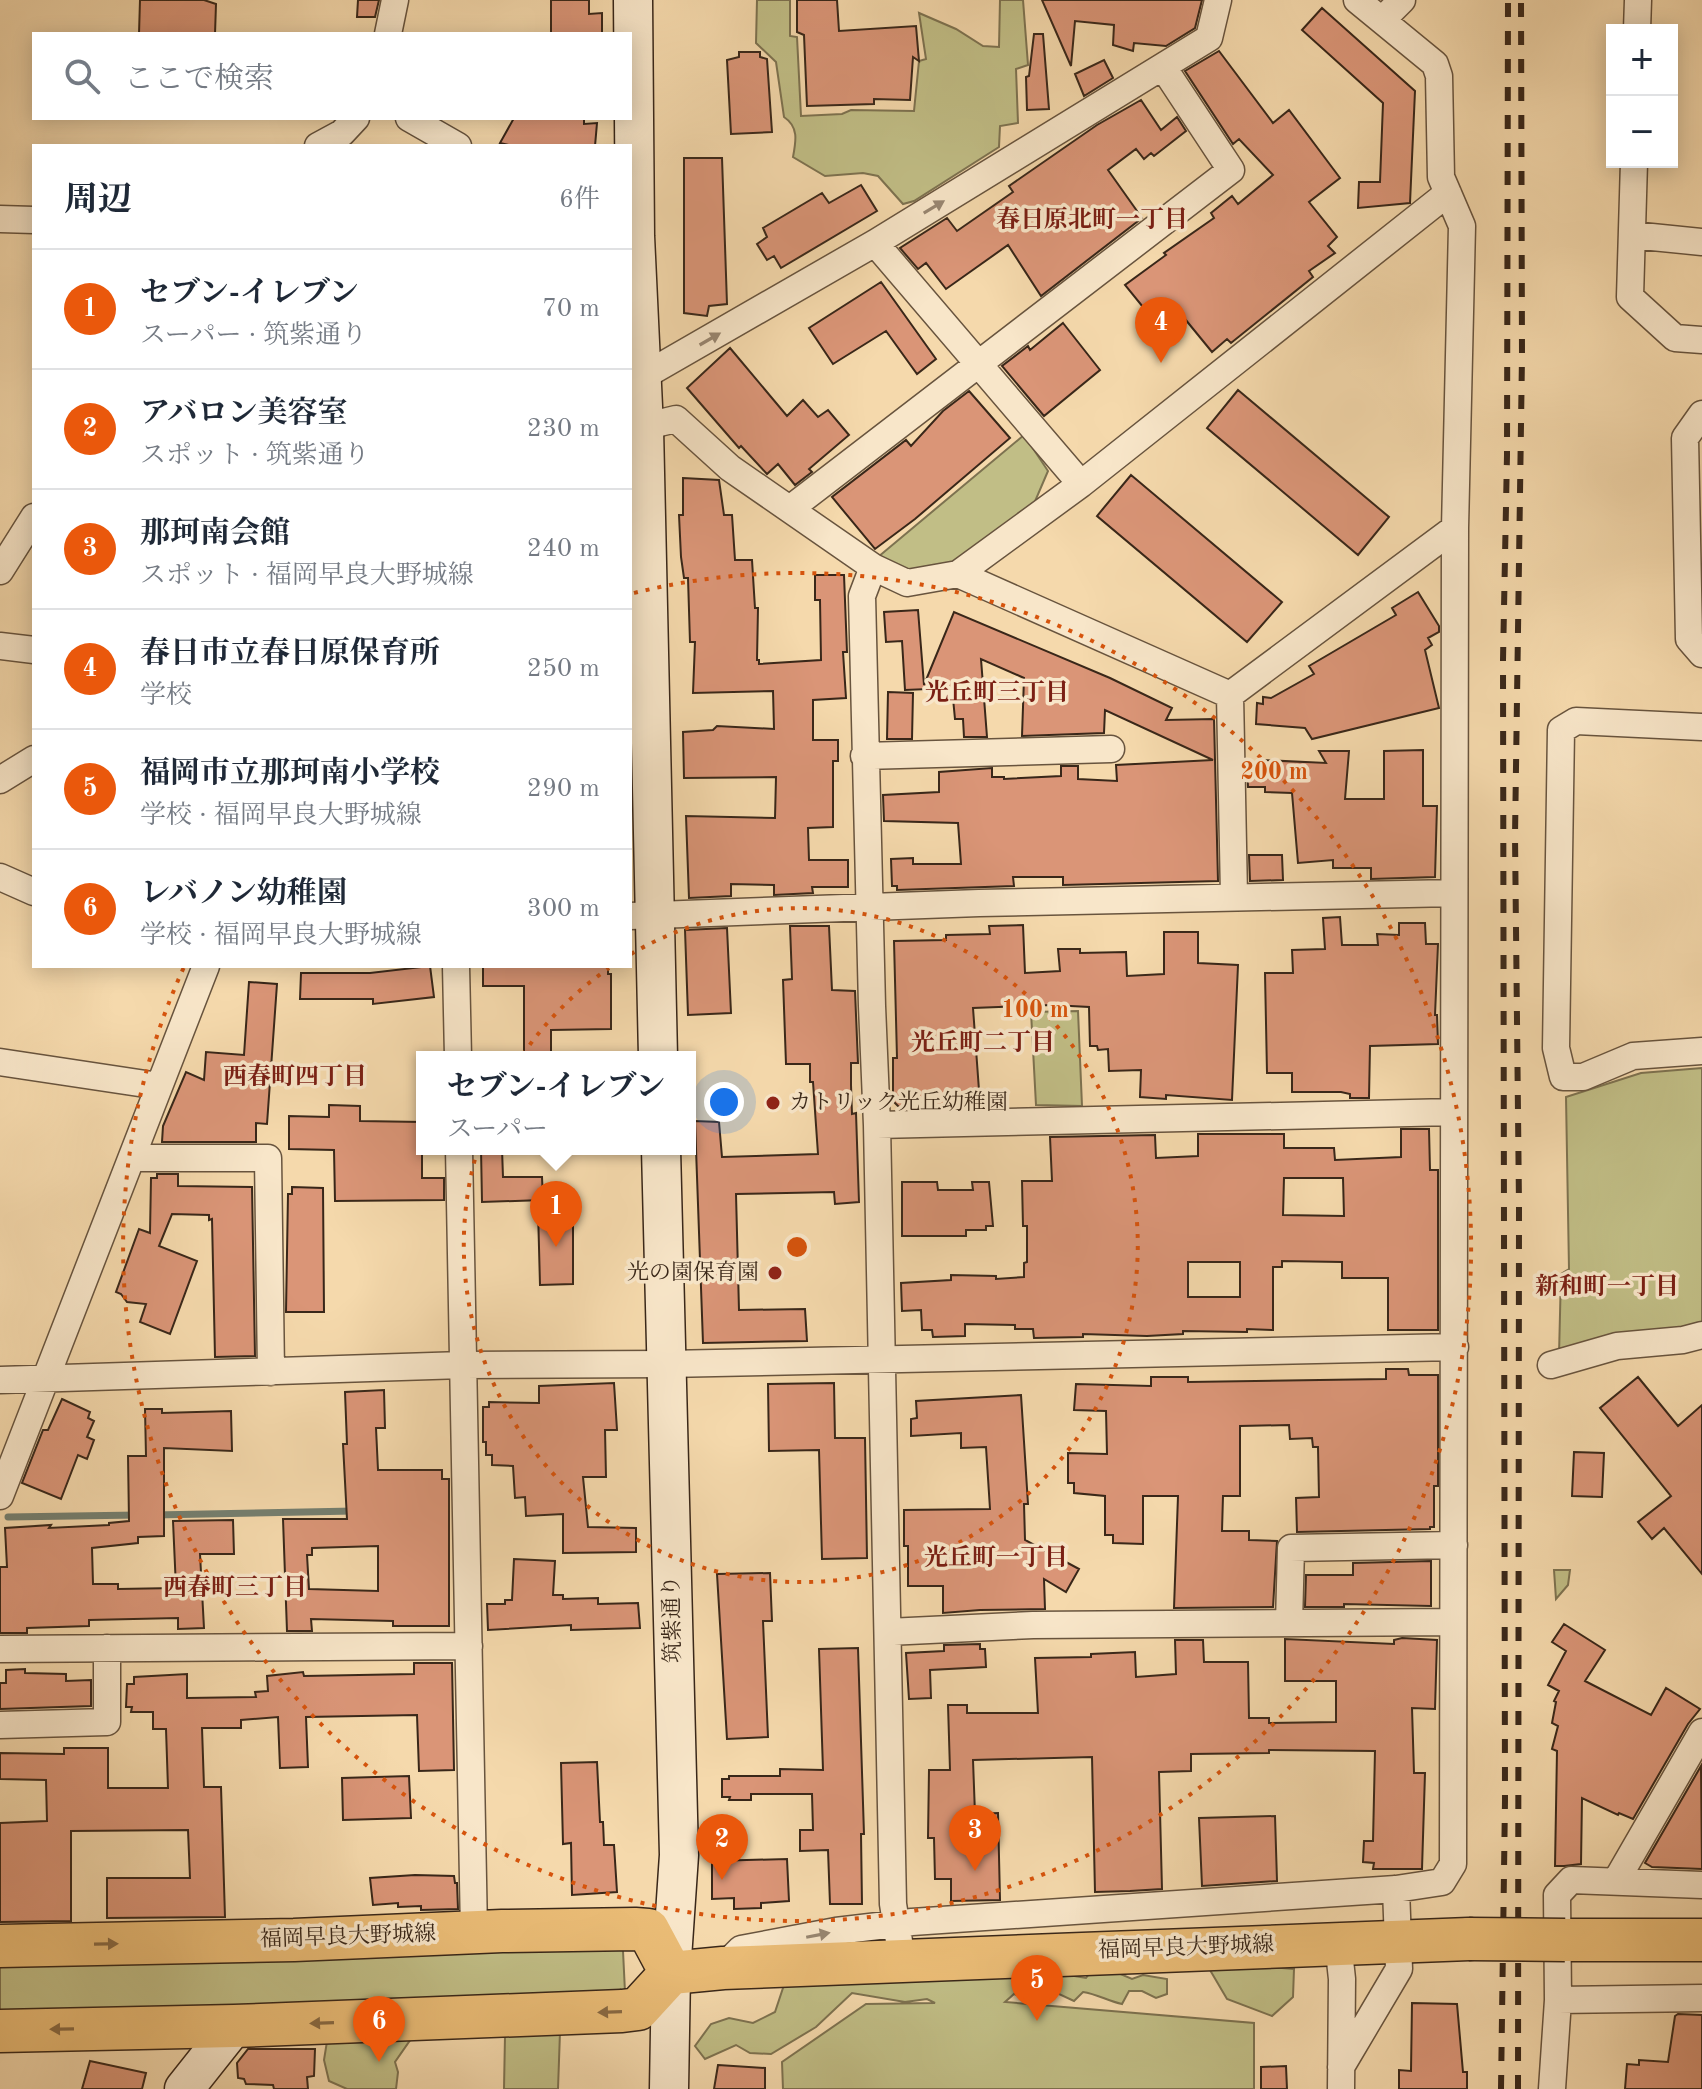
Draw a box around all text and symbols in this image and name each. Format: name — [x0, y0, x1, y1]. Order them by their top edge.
map controls — [1606, 24, 1678, 168]
button: + — [1606, 24, 1678, 96]
search box — [32, 32, 632, 120]
icon: search — [60, 54, 104, 98]
text: ここで検索 — [124, 65, 274, 95]
button: − — [1606, 96, 1678, 168]
text: 周辺 — [64, 184, 132, 218]
text: 6件 — [559, 187, 600, 213]
one-way arrow — [923, 200, 945, 214]
district label: 春日原北町一丁目 — [996, 206, 1188, 233]
text: セブン-イレブン — [140, 279, 359, 309]
text: 1 — [82, 296, 98, 322]
text: 70 m — [542, 296, 600, 322]
pin: 4 — [1135, 297, 1187, 363]
text: スーパー · 筑紫通り — [140, 323, 367, 349]
one-way arrow — [699, 332, 721, 346]
text: アバロン美容室 — [140, 399, 348, 429]
text: 2 — [82, 416, 98, 442]
text: 230 m — [527, 416, 600, 442]
text: スポット · 筑紫通り — [140, 443, 370, 469]
text: 那珂南会館 — [140, 519, 290, 549]
text: 3 — [82, 536, 98, 562]
text: 240 m — [527, 536, 600, 562]
text: スポット · 福岡早良大野城線 — [140, 563, 474, 589]
text: 春日市立春日原保育所 — [140, 639, 440, 669]
text: 4 — [82, 656, 98, 682]
text: 250 m — [527, 656, 600, 682]
district label: 光丘町三丁目 — [925, 679, 1069, 706]
text: 学校 — [140, 683, 192, 709]
text: 福岡市立那珂南小学校 — [140, 759, 440, 789]
text: 200 m — [1240, 761, 1308, 785]
text: 5 — [82, 776, 98, 802]
text: 290 m — [527, 776, 600, 802]
text: 学校 · 福岡早良大野城線 — [140, 803, 422, 829]
text: レバノン幼稚園 — [140, 879, 347, 909]
text: 6 — [82, 896, 98, 922]
text: 300 m — [527, 896, 600, 922]
text: 学校 · 福岡早良大野城線 — [140, 923, 422, 949]
text: 100 m — [1001, 999, 1069, 1023]
district label: 光丘町二丁目 — [911, 1029, 1055, 1056]
popup — [416, 1051, 696, 1155]
district label: 西春町四丁目 — [223, 1063, 367, 1090]
text: セブン-イレブン — [447, 1073, 665, 1103]
your location — [704, 1082, 744, 1122]
place label: カトリック光丘幼稚園 — [789, 1090, 1008, 1114]
marker: カトリック光丘幼稚園 — [764, 1094, 782, 1112]
text: スーパー — [447, 1117, 548, 1143]
pin: 1 — [530, 1181, 582, 1247]
centre of rings — [783, 1233, 811, 1261]
place label: 光の園保育園 — [627, 1260, 759, 1284]
marker: 光の園保育園 — [766, 1264, 784, 1282]
district label: 新和町一丁目 — [1535, 1273, 1679, 1300]
district label: 光丘町一丁目 — [924, 1544, 1068, 1571]
district label: 西春町三丁目 — [163, 1574, 307, 1601]
street label: 筑紫通り — [659, 1575, 685, 1663]
pin: 3 — [949, 1805, 1001, 1871]
pin: 2 — [696, 1814, 748, 1880]
street label: 福岡早良大野城線 — [260, 1921, 436, 1951]
one-way arrow — [806, 1928, 831, 1940]
street label: 福岡早良大野城線 — [1098, 1932, 1274, 1962]
one-way arrow — [94, 1938, 119, 1950]
pin: 5 — [1011, 1955, 1063, 2021]
pin: 6 — [353, 1996, 405, 2062]
one-way arrow — [597, 2005, 622, 2018]
one-way arrow — [309, 2016, 334, 2029]
one-way arrow — [49, 2023, 74, 2036]

